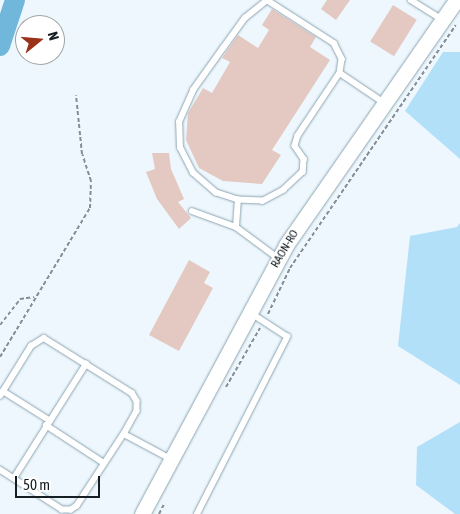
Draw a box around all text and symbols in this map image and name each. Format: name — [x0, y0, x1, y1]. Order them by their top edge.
north arrow — [15, 15, 65, 65]
text: N — [45, 30, 62, 42]
street label: RAON-RO — [268, 227, 302, 271]
scale bar — [18, 466, 102, 498]
text: 50 m — [23, 476, 50, 493]

